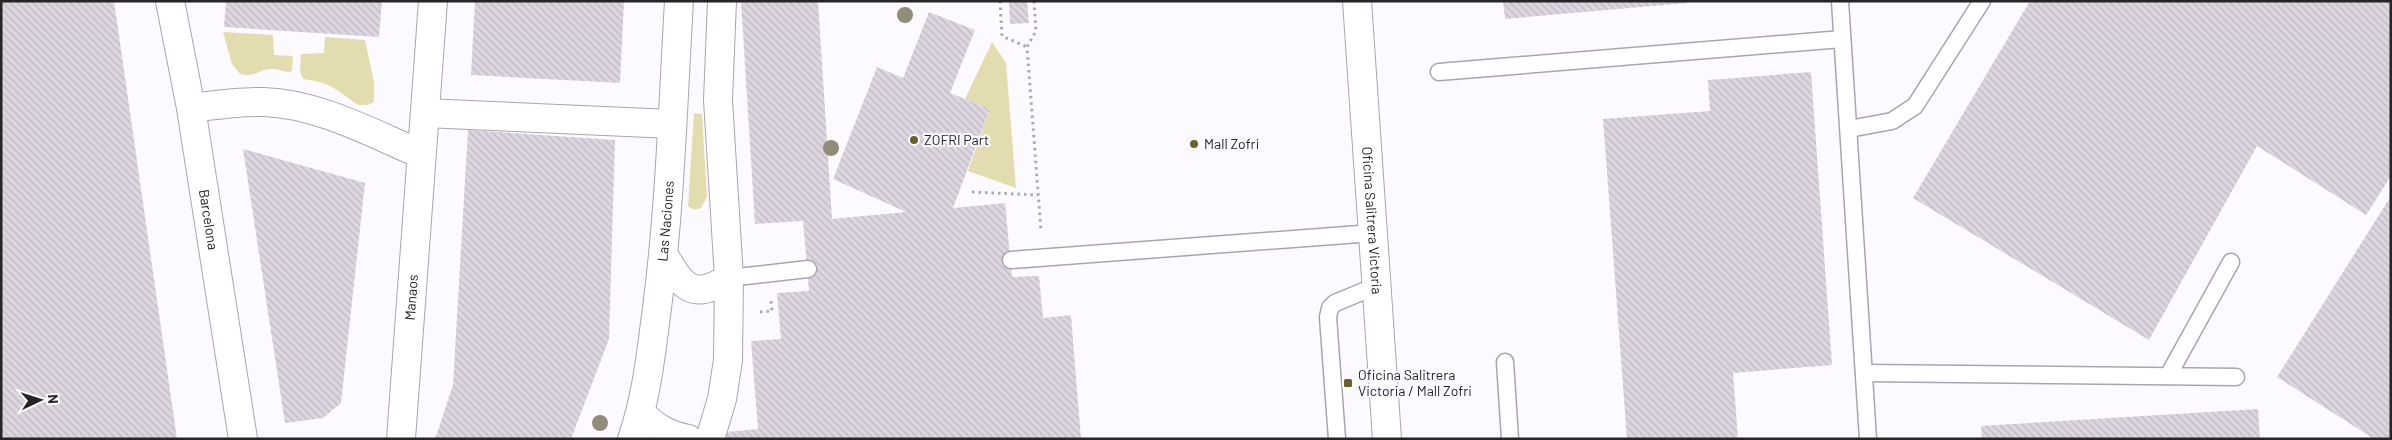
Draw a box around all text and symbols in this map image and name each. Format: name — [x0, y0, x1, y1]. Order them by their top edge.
place label: ZOFRI Part — [924, 131, 989, 148]
marker: ZOFRI Part — [908, 134, 920, 146]
place label: Mall Zofri — [1204, 135, 1259, 152]
marker: Mall Zofri — [1188, 138, 1200, 150]
street label: Oficina Salitrera Victoria — [1359, 146, 1386, 295]
street label: Las Naciones — [653, 180, 677, 262]
street label: Barcelona — [196, 188, 222, 251]
street label: Manaos — [401, 273, 421, 321]
place label: Oficina Salitrera Victoria / Mall Zofri — [1358, 366, 1472, 399]
north arrow — [15, 375, 65, 425]
marker: Oficina Salitrera Victoria / Mall Zofri — [1342, 377, 1354, 389]
text: N — [45, 394, 62, 404]

